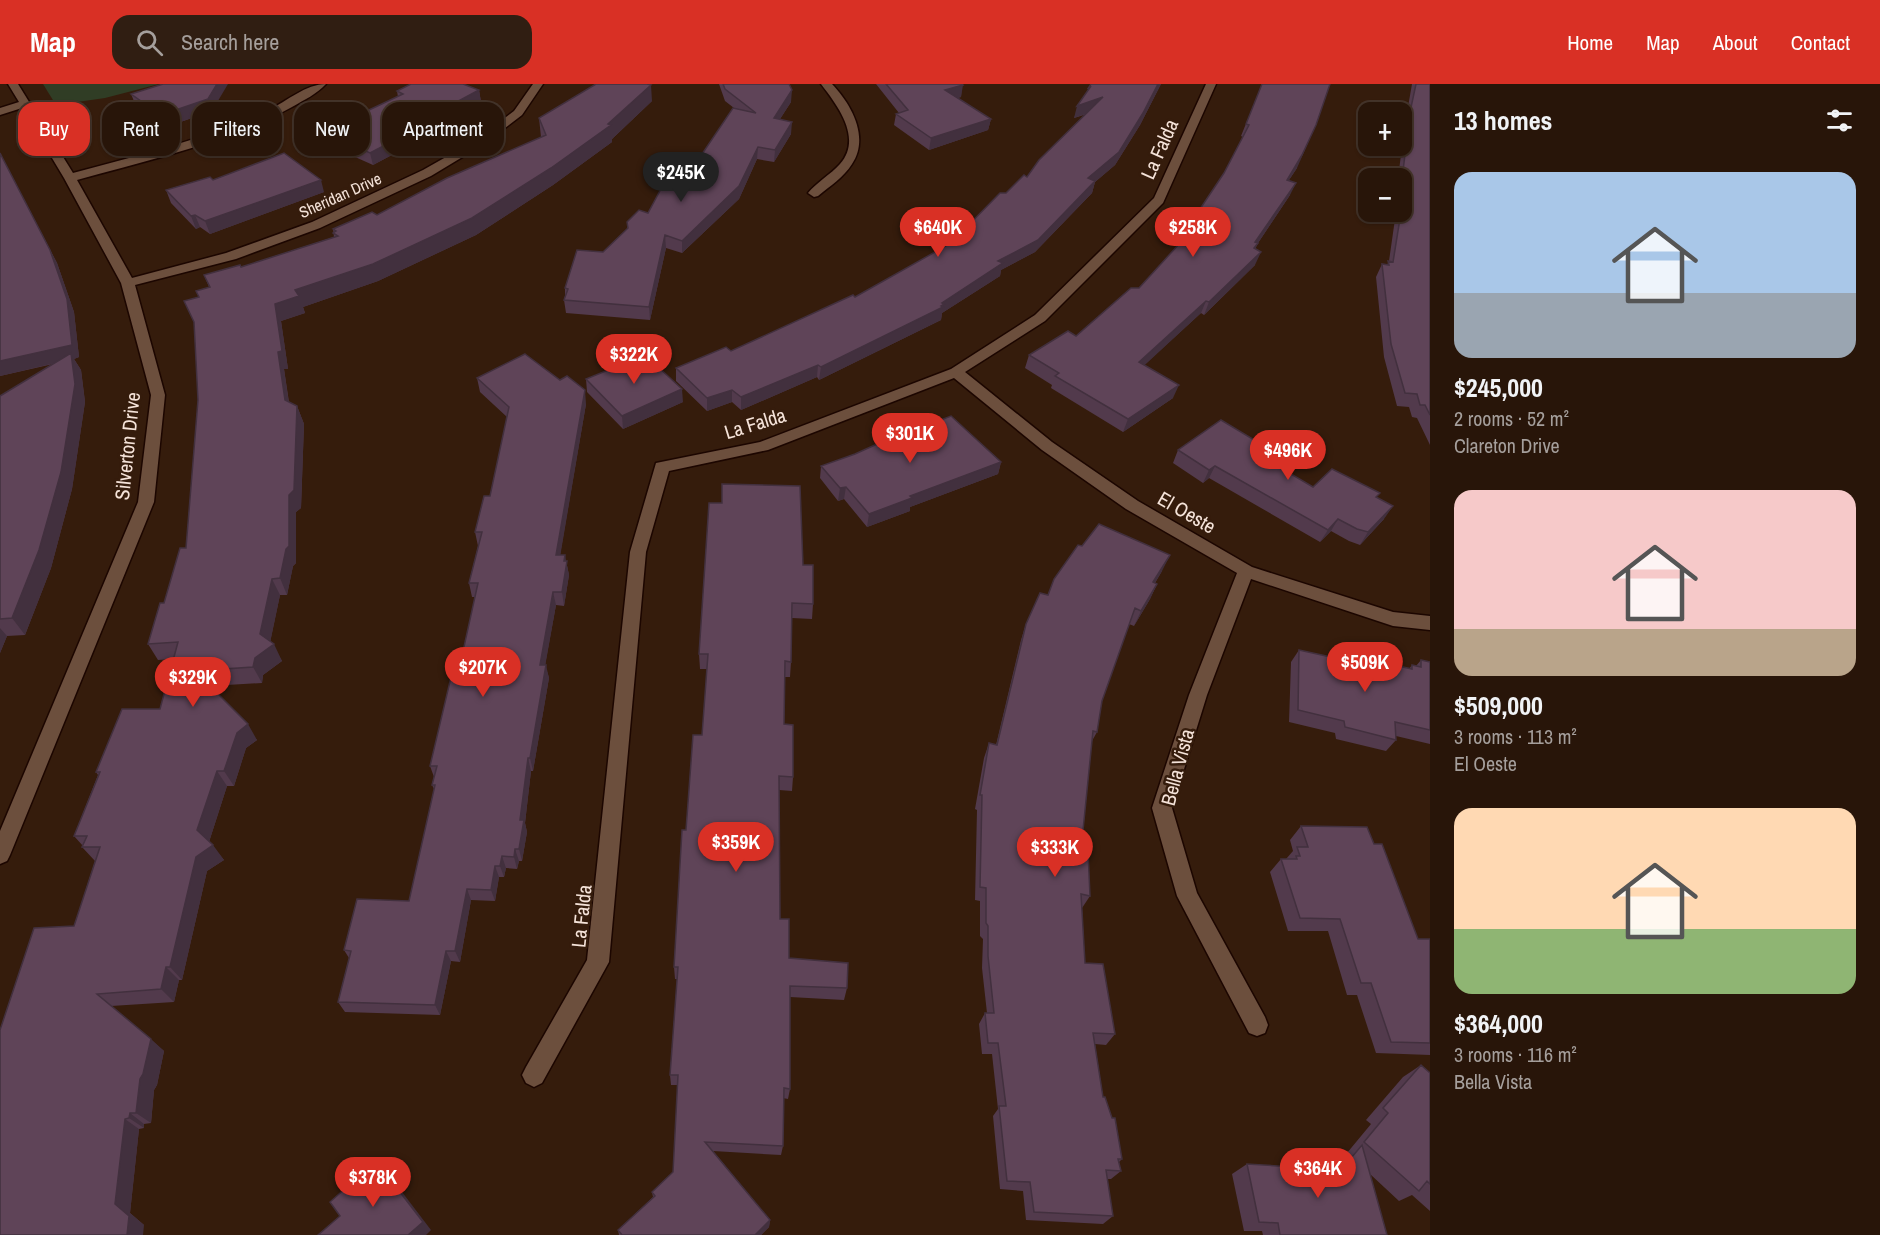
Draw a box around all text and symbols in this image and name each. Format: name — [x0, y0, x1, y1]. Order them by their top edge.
search box — [112, 15, 532, 69]
text: Map — [30, 23, 76, 61]
icon: search — [133, 26, 166, 59]
text: Search here — [181, 27, 279, 57]
text: Home — [1567, 28, 1613, 57]
text: Map — [1646, 28, 1680, 57]
text: About — [1713, 28, 1758, 57]
text: Contact — [1791, 28, 1850, 57]
chip: Buy — [18, 102, 90, 156]
chip: Rent — [102, 102, 180, 156]
chip: Filters — [192, 102, 282, 156]
chip: New — [294, 102, 370, 156]
chip: Apartment — [382, 102, 504, 156]
map controls — [1358, 102, 1412, 222]
button: + — [1358, 102, 1412, 156]
text: 13 homes — [1454, 103, 1552, 138]
icon: filters — [1823, 104, 1856, 137]
street label: La Falda — [1134, 115, 1184, 183]
pin: $245K — [639, 152, 723, 203]
text: $245K — [657, 158, 705, 185]
street label: Sheridan Drive — [295, 167, 385, 223]
button: − — [1358, 168, 1412, 222]
pin: $640K — [896, 207, 980, 258]
pin: $258K — [1151, 207, 1235, 258]
icon: home — [1601, 211, 1709, 319]
text: $640K — [914, 213, 962, 240]
text: $258K — [1169, 213, 1217, 240]
pin: $322K — [592, 334, 676, 385]
text: $322K — [610, 340, 658, 367]
text: $245,000 — [1454, 370, 1543, 405]
street label: Silverton Drive — [108, 391, 146, 501]
street label: La Falda — [721, 401, 789, 445]
text: 2 rooms · 52 m² — [1454, 405, 1569, 432]
pin: $301K — [868, 413, 952, 464]
text: $301K — [886, 419, 934, 446]
pin: $496K — [1246, 430, 1330, 481]
text: Clareton Drive — [1454, 432, 1560, 459]
text: $496K — [1264, 436, 1312, 463]
street label: El Oeste — [1153, 485, 1221, 539]
icon: home — [1601, 529, 1709, 637]
pin: $509K — [1323, 642, 1407, 693]
pin: $207K — [441, 647, 525, 698]
text: $509K — [1341, 648, 1389, 675]
text: $207K — [459, 653, 507, 680]
pin: $329K — [151, 657, 235, 708]
text: $329K — [169, 663, 217, 690]
text: $509,000 — [1454, 688, 1543, 723]
text: 3 rooms · 113 m² — [1454, 723, 1577, 750]
street label: Bella Vista — [1154, 726, 1200, 808]
text: El Oeste — [1454, 750, 1517, 777]
pin: $359K — [694, 822, 778, 873]
pin: $333K — [1013, 827, 1097, 878]
text: $359K — [712, 828, 760, 855]
text: $333K — [1031, 833, 1079, 860]
icon: home — [1601, 847, 1709, 955]
street label: La Falda — [564, 883, 598, 949]
text: $364,000 — [1454, 1006, 1543, 1041]
text: 3 rooms · 116 m² — [1454, 1041, 1577, 1068]
text: Bella Vista — [1454, 1068, 1532, 1095]
pin: $364K — [1276, 1148, 1360, 1199]
text: $364K — [1294, 1154, 1342, 1181]
pin: $378K — [331, 1157, 415, 1208]
text: $378K — [349, 1163, 397, 1190]

